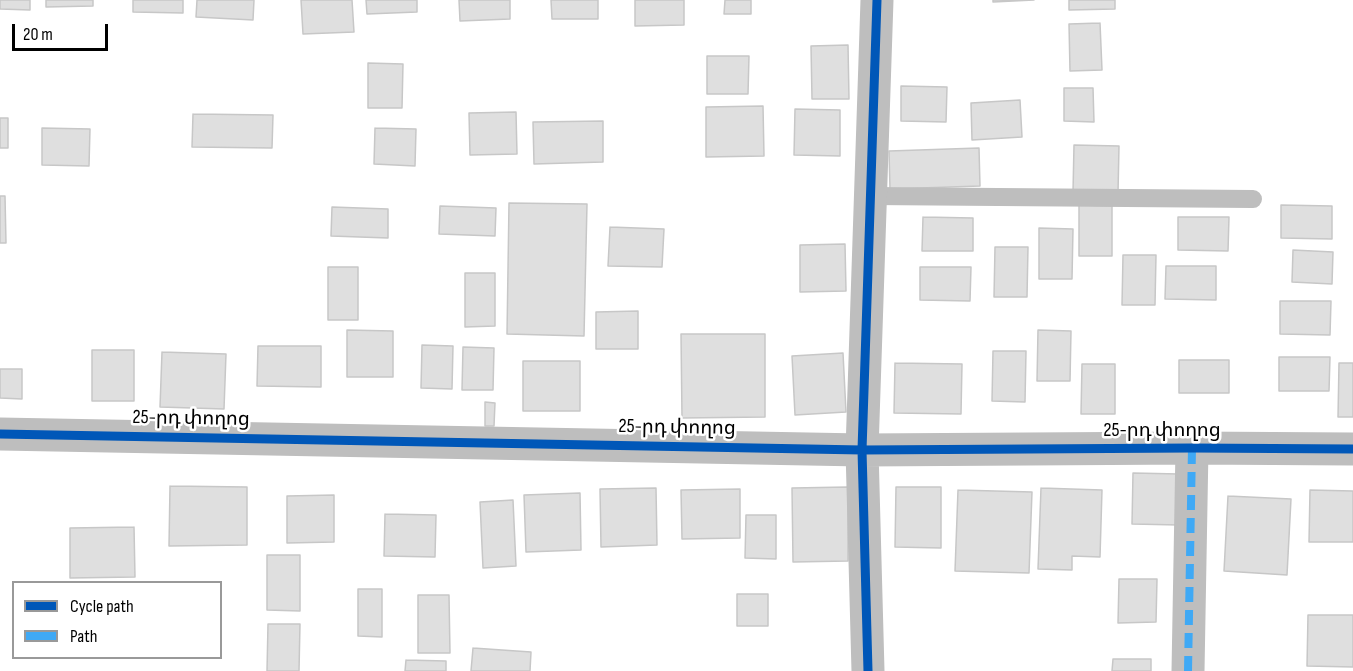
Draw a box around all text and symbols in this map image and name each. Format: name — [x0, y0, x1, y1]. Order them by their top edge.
scale bar — [15, 12, 111, 50]
text: 20 m — [23, 24, 53, 45]
street label: 25-րդ փողոց — [132, 406, 250, 432]
street label: 25-րդ փողոց — [618, 415, 736, 441]
street label: 25-րդ փողոց — [1103, 419, 1221, 443]
legend — [12, 581, 222, 659]
text: Cycle path — [70, 596, 134, 617]
text: Path — [70, 626, 98, 647]

